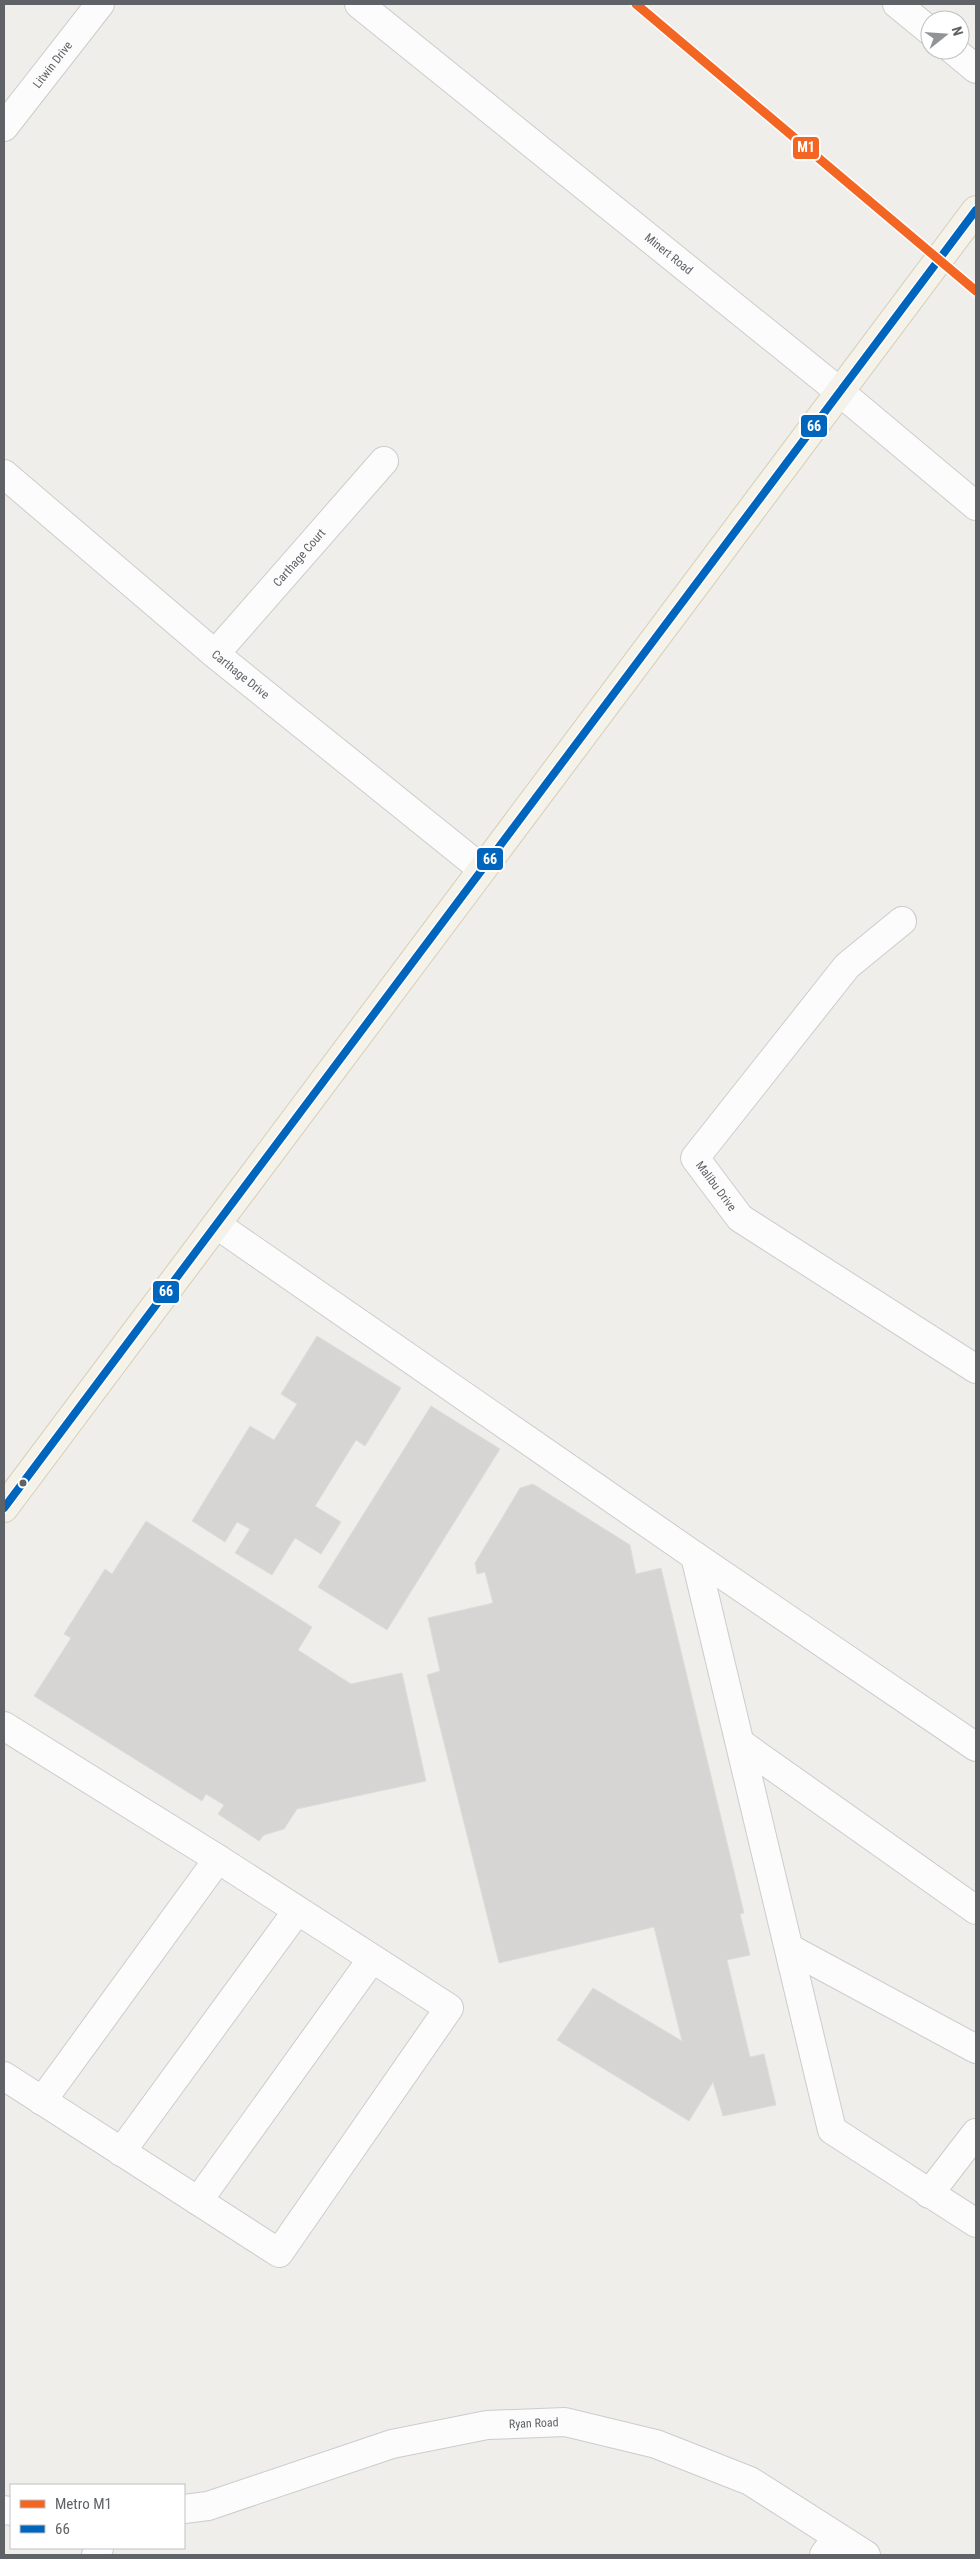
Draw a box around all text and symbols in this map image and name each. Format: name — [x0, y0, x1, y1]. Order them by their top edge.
north arrow — [920, 10, 970, 60]
text: N — [949, 25, 966, 38]
street label: Litwin Drive — [30, 38, 75, 91]
line badge: M1 — [792, 136, 820, 160]
text: M1 — [797, 139, 815, 155]
street label: Minert Road — [642, 230, 696, 277]
line badge: 66 — [800, 414, 828, 438]
text: 66 — [807, 418, 821, 434]
street label: Carthage Court — [270, 526, 329, 589]
street label: Carthage Drive — [209, 647, 272, 702]
line badge: 66 — [476, 847, 504, 871]
text: 66 — [483, 851, 497, 867]
street label: Malibu Drive — [693, 1158, 740, 1214]
line badge: 66 — [152, 1280, 180, 1304]
text: 66 — [159, 1283, 173, 1299]
unlabelled marker — [18, 1478, 28, 1488]
street label: Ryan Road — [509, 2415, 559, 2431]
legend — [10, 2484, 185, 2549]
text: Metro M1 — [55, 2495, 112, 2513]
text: 66 — [55, 2520, 70, 2538]

